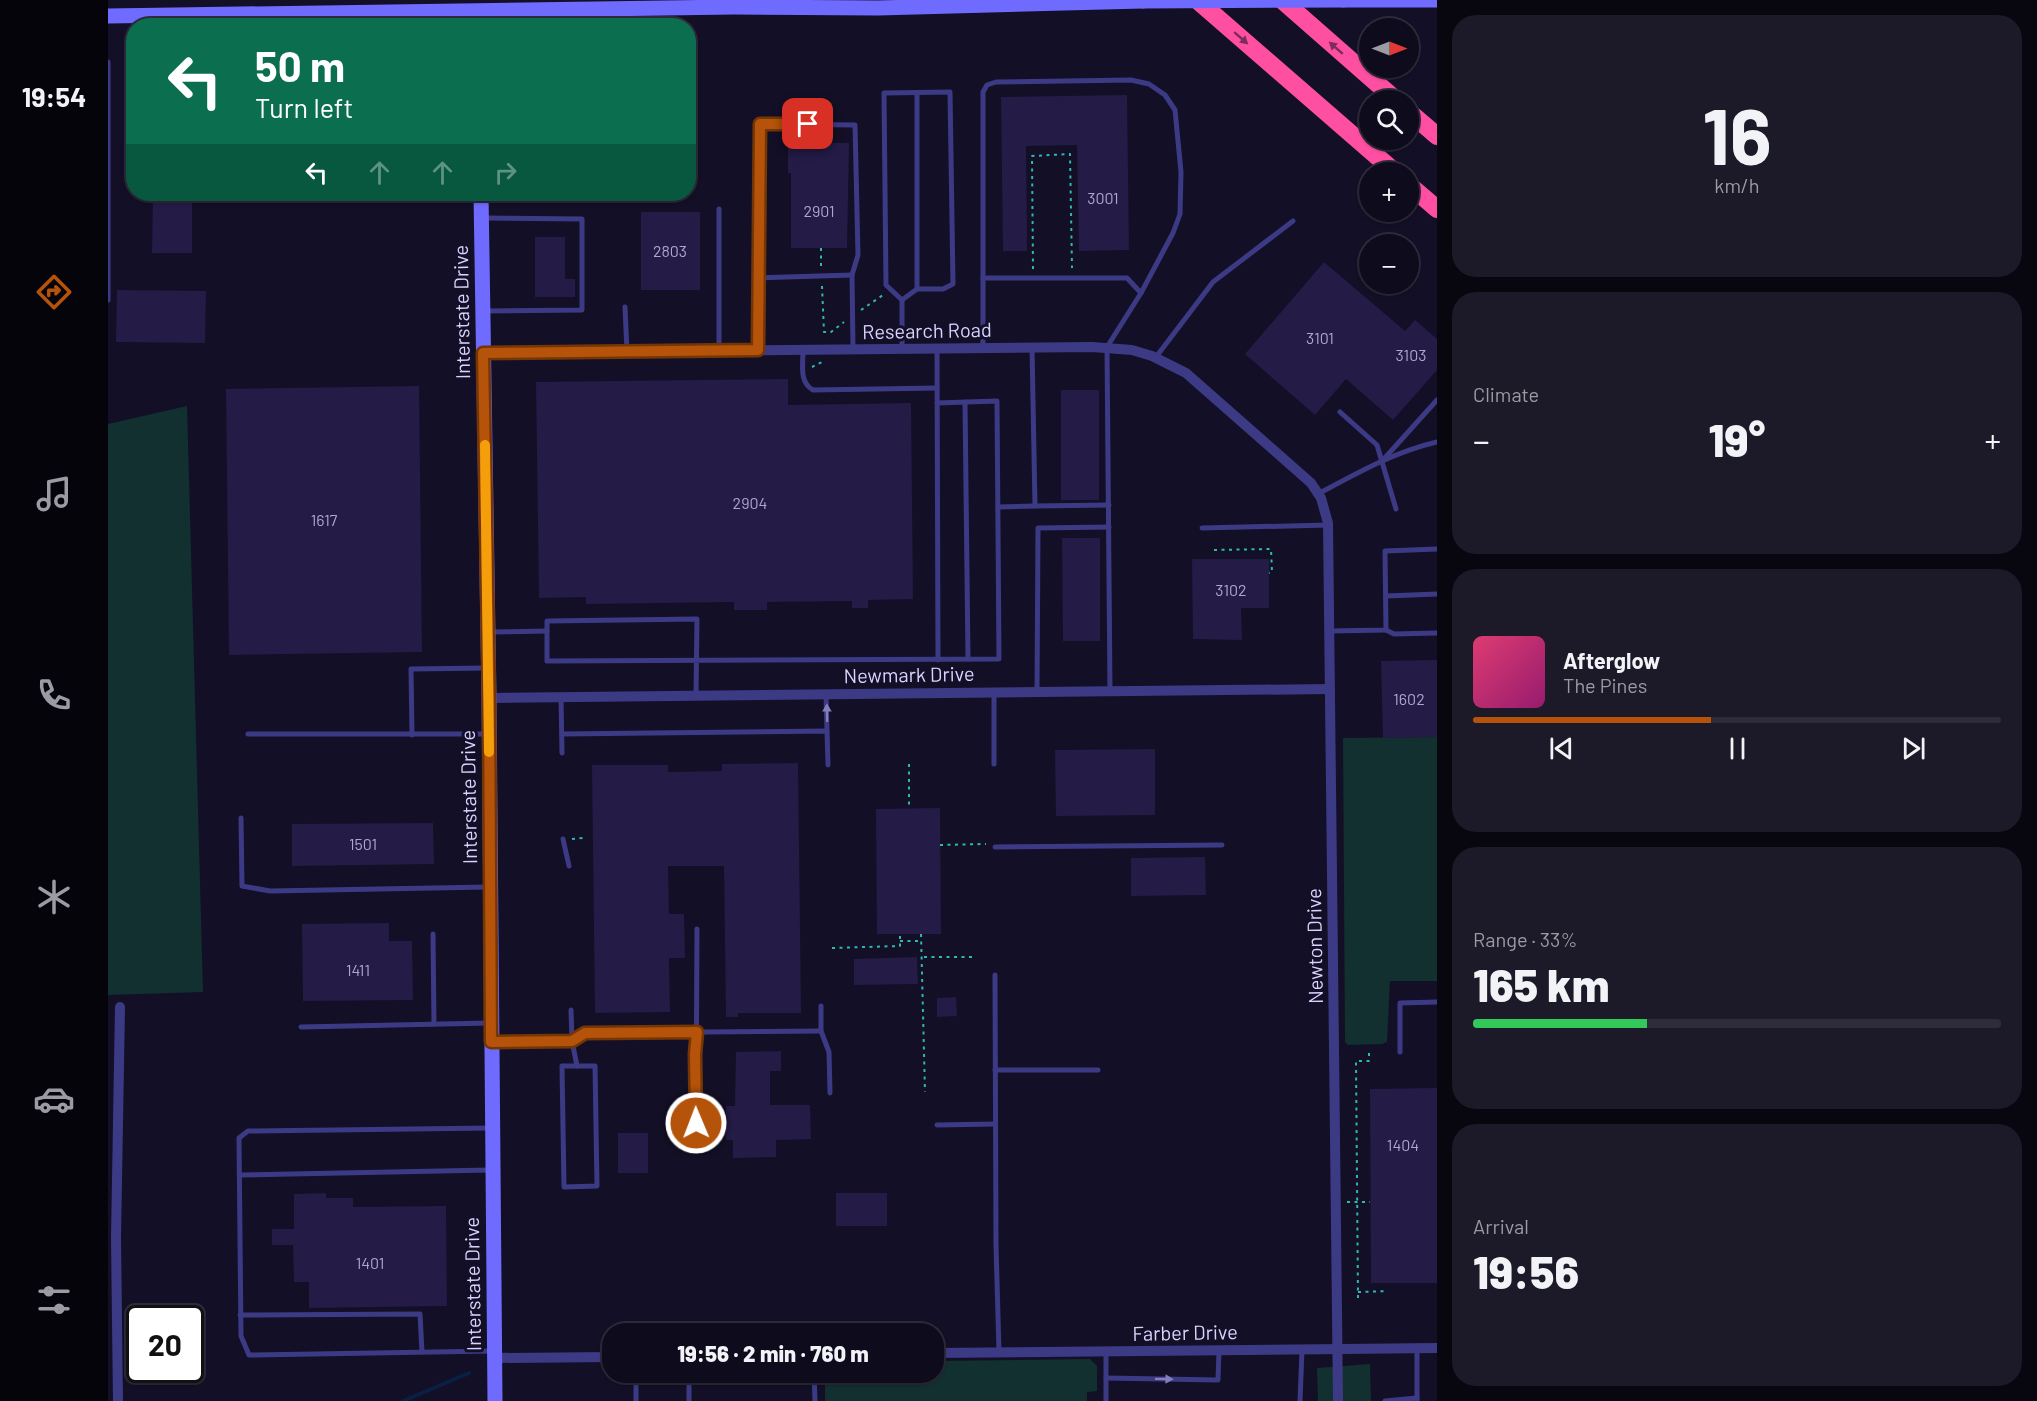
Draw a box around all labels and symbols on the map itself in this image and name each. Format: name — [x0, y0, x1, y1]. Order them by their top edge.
north arrow — [1359, 18, 1419, 78]
one-way arrow — [1233, 31, 1248, 44]
one-way arrow — [1329, 41, 1344, 55]
pin — [782, 98, 833, 149]
house number: 3001 — [1087, 188, 1119, 207]
house number: 2901 — [803, 201, 835, 220]
house number: 2803 — [653, 241, 687, 260]
street label: Interstate Drive — [448, 245, 474, 379]
street label: Research Road — [862, 317, 992, 343]
house number: 3101 — [1306, 328, 1334, 347]
house number: 3103 — [1395, 345, 1427, 364]
house number: 2904 — [733, 493, 767, 512]
house number: 1617 — [311, 510, 338, 529]
house number: 3102 — [1215, 580, 1247, 599]
street label: Newmark Drive — [843, 661, 975, 687]
house number: 1602 — [1393, 689, 1425, 708]
one-way arrow — [822, 703, 832, 722]
street label: Interstate Drive — [455, 730, 481, 864]
house number: 1501 — [349, 834, 377, 853]
street label: Newton Drive — [1301, 888, 1327, 1004]
house number: 1411 — [346, 960, 370, 979]
position arrow — [664, 1091, 728, 1155]
house number: 1404 — [1387, 1135, 1419, 1154]
street label: Interstate Drive — [459, 1217, 485, 1351]
house number: 1401 — [356, 1253, 384, 1272]
speed limit sign: 20 — [126, 1305, 204, 1383]
street label: Farber Drive — [1132, 1319, 1238, 1345]
one-way arrow — [1155, 1374, 1174, 1384]

